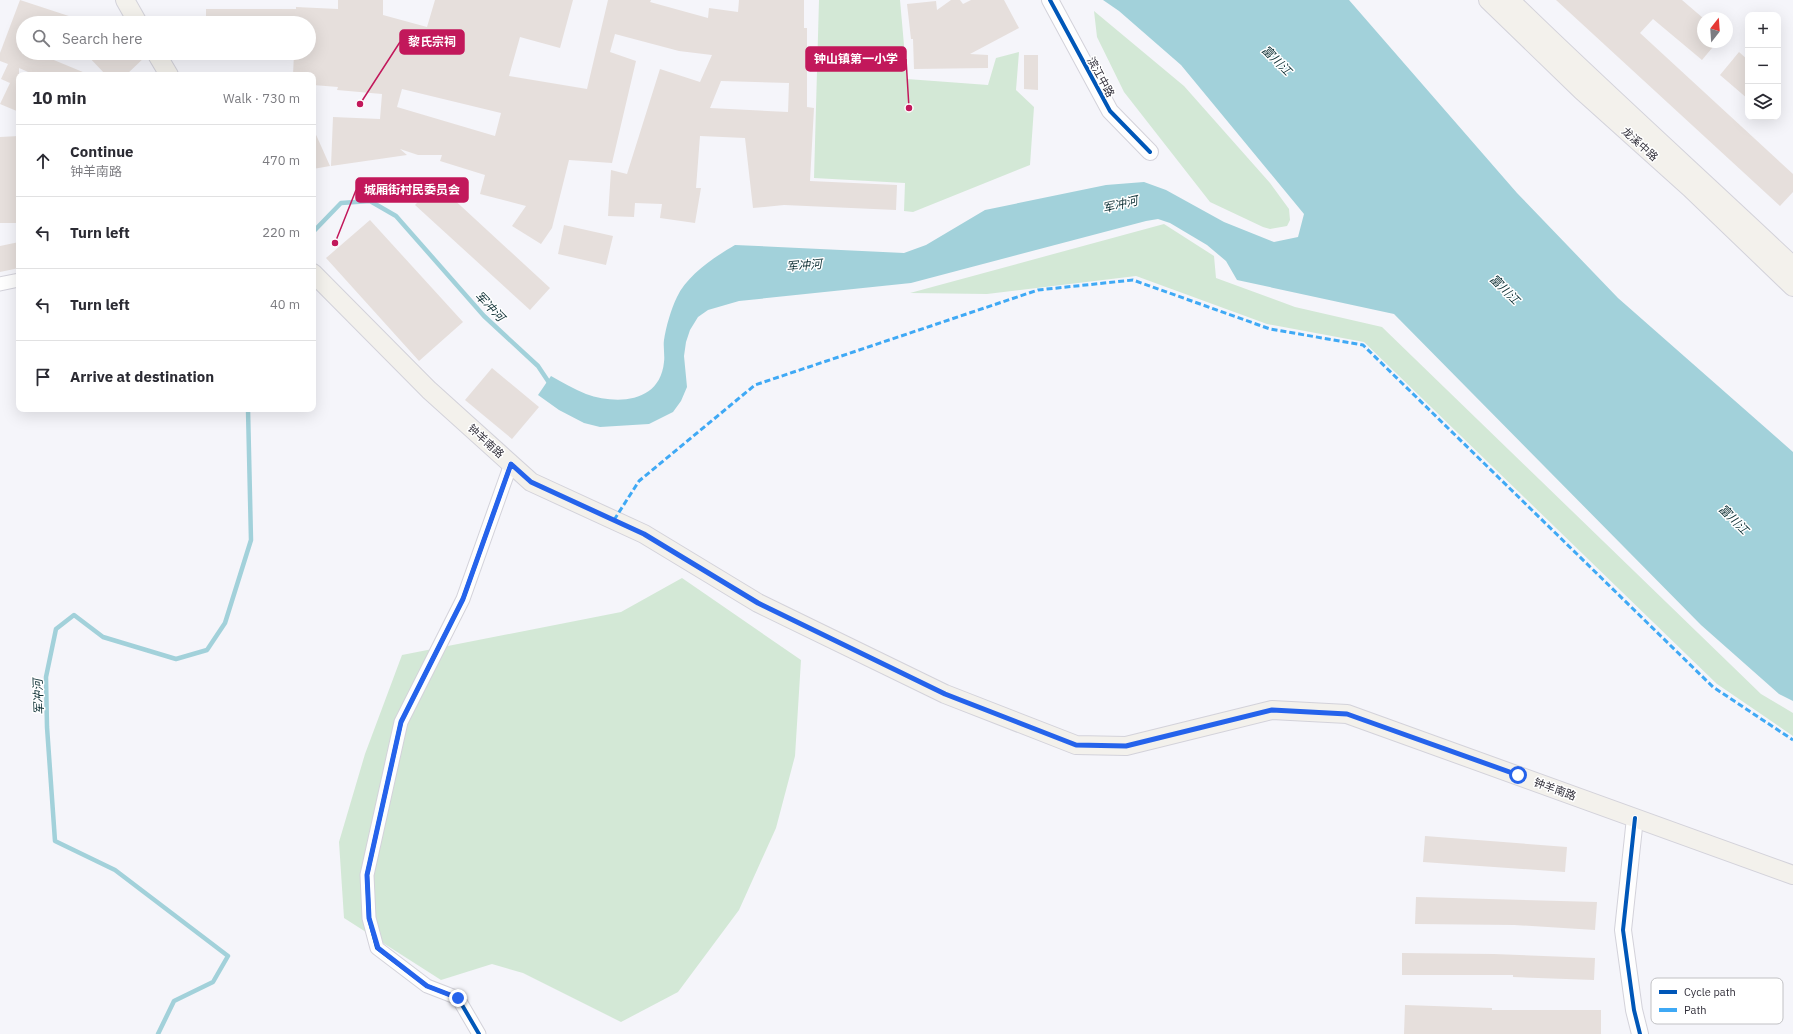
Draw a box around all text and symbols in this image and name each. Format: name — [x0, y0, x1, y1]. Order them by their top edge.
north arrow — [1697, 12, 1733, 48]
map controls — [1745, 12, 1781, 120]
button: + — [1745, 12, 1781, 48]
search box — [16, 16, 316, 60]
icon: search — [30, 27, 52, 49]
text: Search here — [62, 29, 142, 48]
callout: 黎氏宗祠 — [400, 30, 464, 54]
text: 黎氏宗祠 — [408, 34, 456, 49]
water label: 富川江 — [1259, 42, 1296, 79]
callout: 钟山镇第一小学 — [806, 47, 906, 71]
button: − — [1745, 48, 1781, 84]
text: 钟山镇第一小学 — [814, 51, 898, 66]
street label: 滨江中路 — [1084, 54, 1118, 100]
button: layers — [1745, 84, 1781, 120]
text: 10 min — [32, 87, 87, 109]
text: Walk · 730 m — [223, 90, 300, 107]
street label: 龙溪中路 — [1619, 124, 1661, 164]
text: Continue — [70, 142, 134, 161]
icon: ahead — [32, 150, 54, 172]
text: 470 m — [262, 152, 300, 169]
text: 钟羊南路 — [70, 163, 122, 180]
callout: 城厢街村民委员会 — [356, 178, 468, 202]
text: 城厢街村民委员会 — [364, 182, 460, 197]
water label: 军冲河 — [1101, 192, 1141, 215]
icon: left — [32, 222, 54, 244]
text: Turn left — [70, 223, 130, 242]
text: 220 m — [262, 224, 300, 241]
water label: 军冲河 — [785, 256, 825, 274]
water label: 富川江 — [1487, 271, 1524, 308]
water label: 军冲河 — [472, 288, 509, 326]
icon: left — [32, 294, 54, 316]
text: Turn left — [70, 295, 130, 314]
text: 40 m — [270, 296, 300, 313]
icon: arrive — [32, 366, 54, 388]
text: Arrive at destination — [70, 367, 214, 386]
street label: 钟羊南路 — [465, 421, 507, 461]
water label: 富川江 — [1716, 501, 1753, 538]
water label: 军冲河 — [30, 677, 46, 715]
route start — [1509, 766, 1527, 784]
street label: 钟羊南路 — [1532, 775, 1578, 803]
legend — [1651, 978, 1783, 1024]
text: Cycle path — [1684, 985, 1736, 999]
route end — [449, 989, 467, 1007]
text: Path — [1684, 1003, 1707, 1017]

